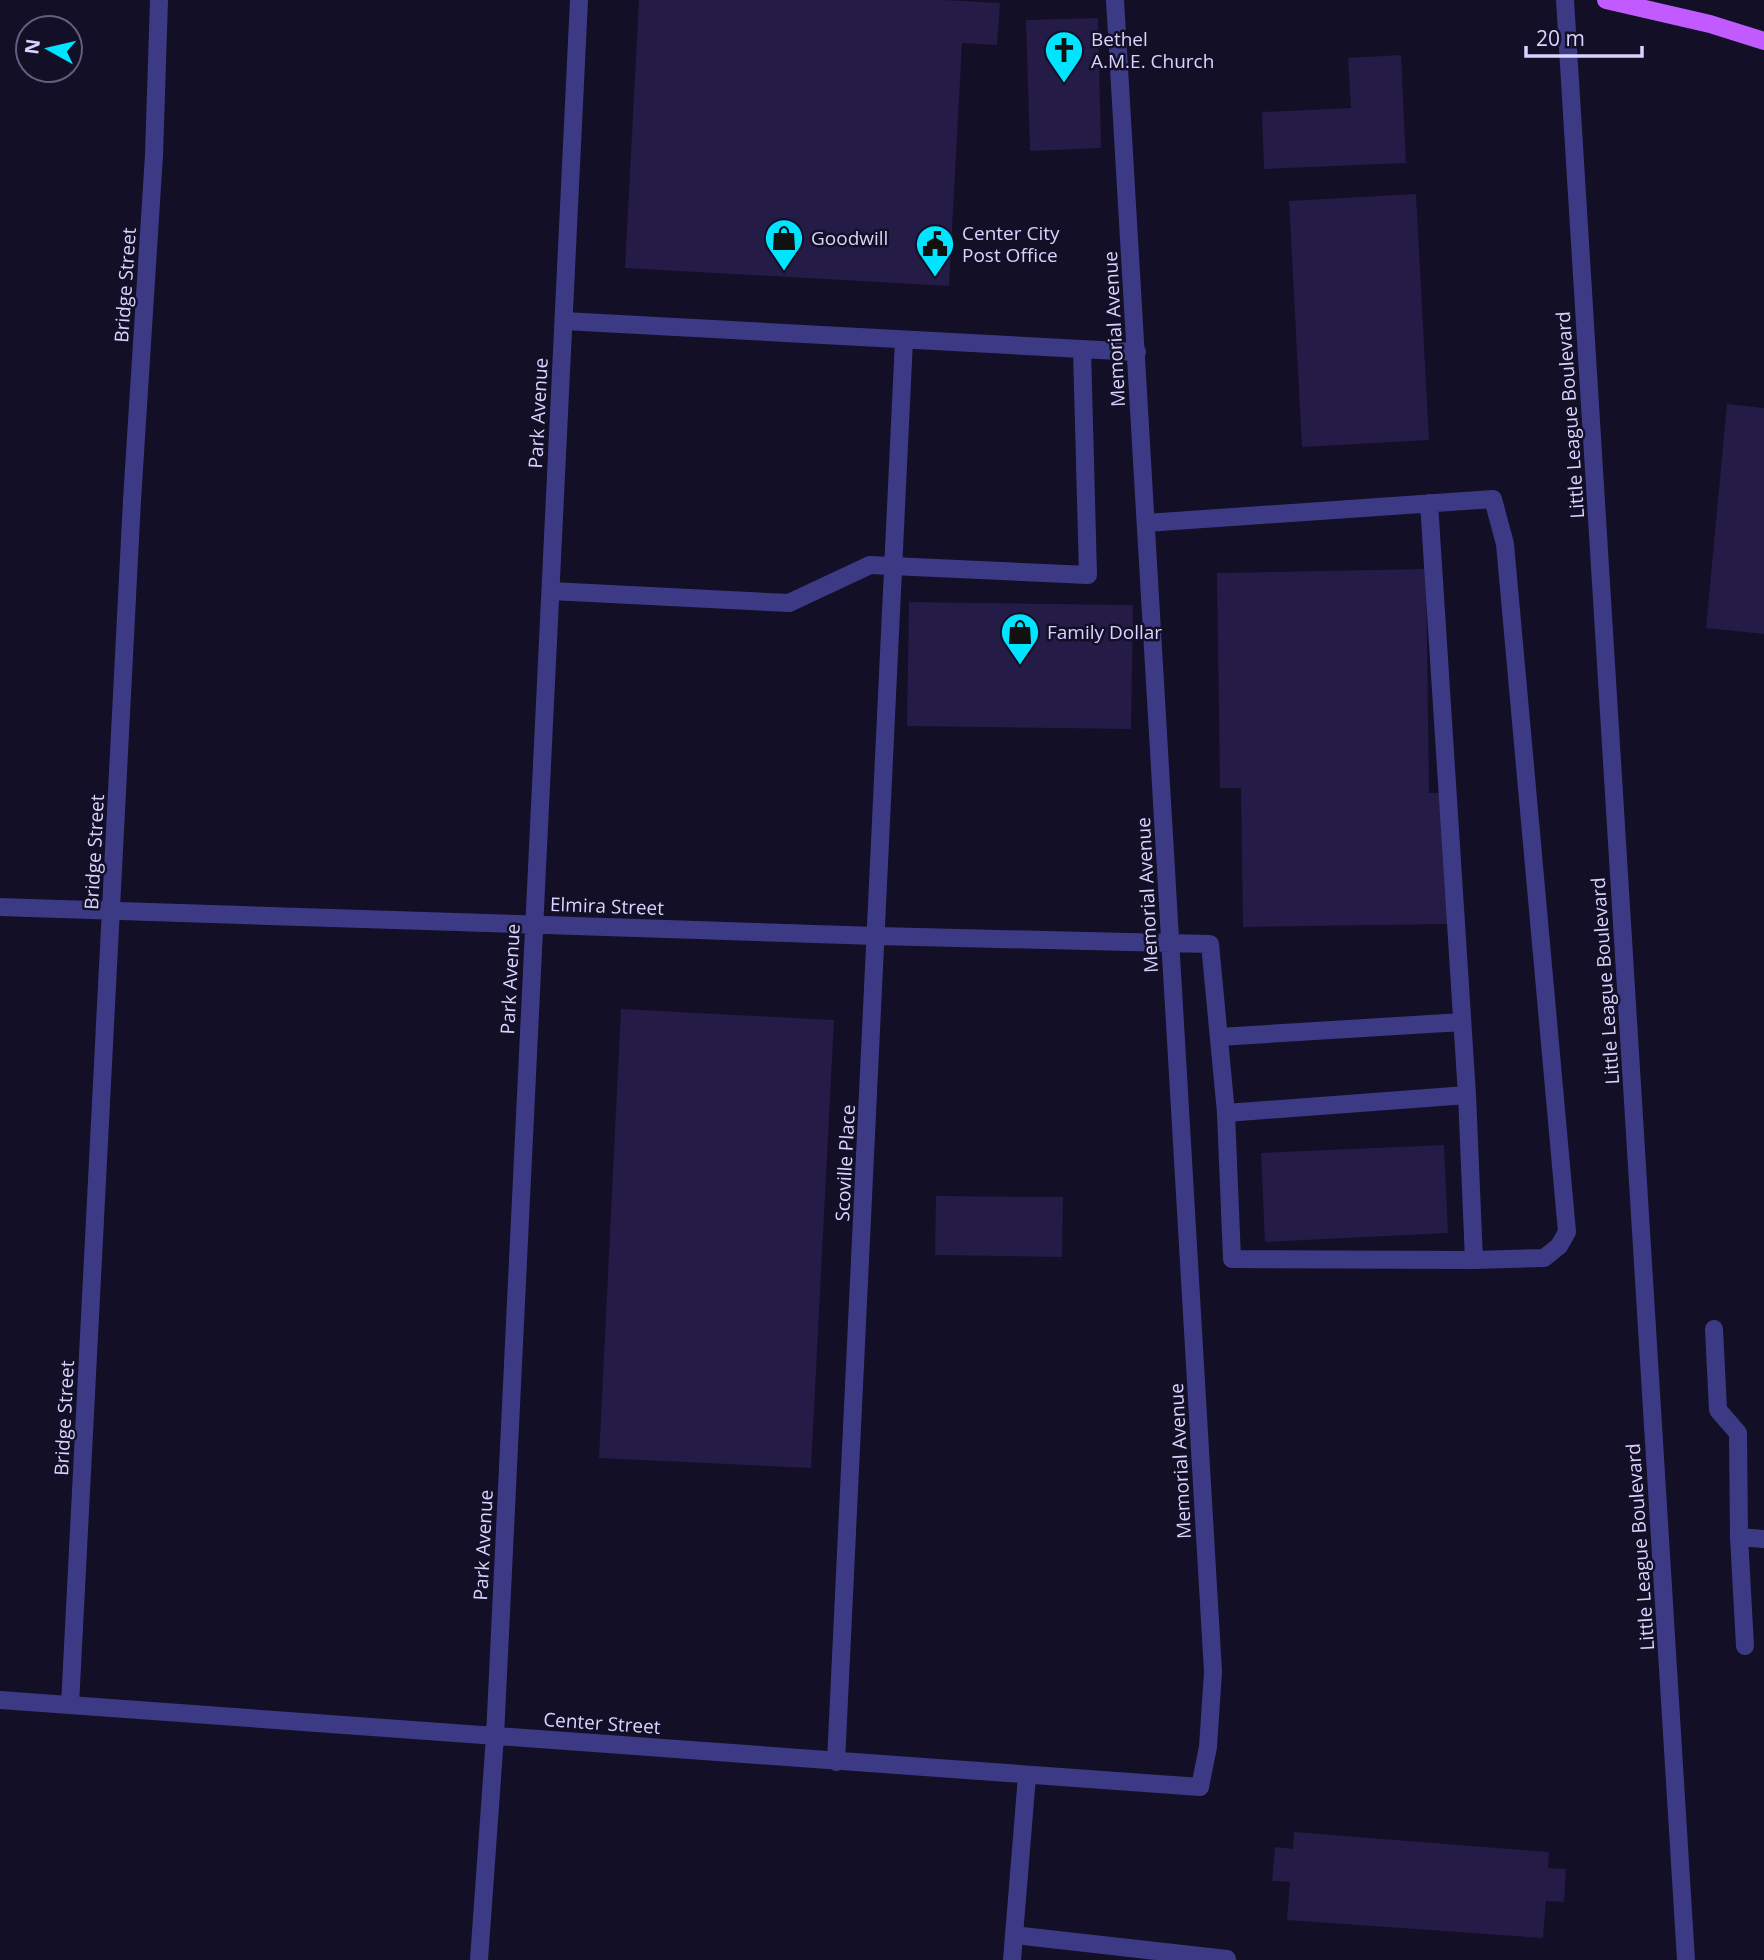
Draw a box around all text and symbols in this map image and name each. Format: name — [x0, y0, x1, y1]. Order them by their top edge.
north arrow — [14, 14, 84, 84]
scale bar — [1526, 14, 1642, 58]
text: 20 m — [1536, 24, 1585, 52]
place label: Bethel A.M.E. Church — [1091, 26, 1214, 74]
church icon: Bethel A.M.E. Church — [1043, 29, 1085, 84]
text: N — [18, 37, 46, 56]
shop icon: Goodwill — [763, 217, 805, 272]
place label: Center City Post Office — [962, 220, 1060, 268]
public building icon: Center City Post Office — [914, 223, 956, 278]
place label: Goodwill — [811, 225, 888, 251]
street label: Bridge Street — [108, 226, 142, 343]
street label: Memorial Avenue — [1097, 251, 1131, 407]
street label: Little League Boulevard — [1550, 311, 1590, 519]
street label: Park Avenue — [522, 357, 554, 469]
shop icon: Family Dollar — [999, 611, 1041, 666]
place label: Family Dollar — [1047, 619, 1162, 645]
street label: Bridge Street — [78, 793, 110, 910]
street label: Memorial Avenue — [1130, 817, 1164, 973]
street label: Little League Boulevard — [1585, 877, 1625, 1085]
street label: Elmira Street — [550, 891, 665, 921]
street label: Park Avenue — [494, 923, 526, 1035]
street label: Scoville Place — [829, 1104, 861, 1222]
street label: Bridge Street — [48, 1359, 80, 1476]
street label: Memorial Avenue — [1163, 1383, 1197, 1539]
street label: Little League Boulevard — [1620, 1443, 1660, 1651]
street label: Park Avenue — [467, 1489, 499, 1601]
street label: Center Street — [542, 1706, 662, 1740]

